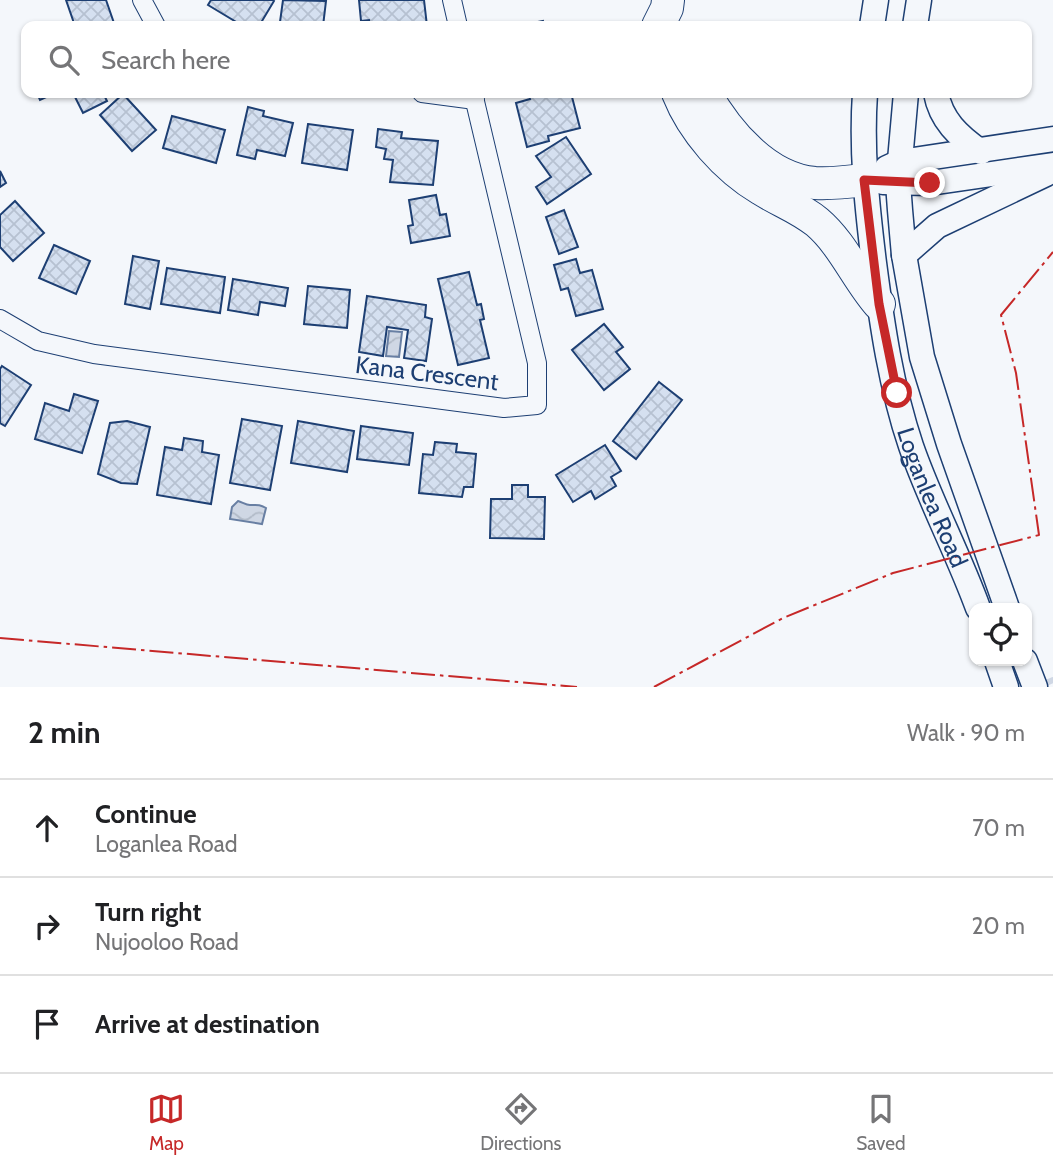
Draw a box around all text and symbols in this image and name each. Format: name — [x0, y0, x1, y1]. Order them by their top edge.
search box — [21, 21, 1032, 98]
icon: search — [45, 41, 83, 79]
text: Search here — [101, 44, 230, 76]
route end — [914, 167, 945, 198]
street label: Kana Crescent — [354, 350, 500, 396]
route start — [881, 377, 912, 408]
street label: Loganlea Road — [891, 424, 974, 572]
map controls — [969, 603, 1032, 666]
button: locate — [969, 603, 1032, 666]
text: 2 min — [28, 714, 100, 751]
text: Walk · 90 m — [907, 719, 1025, 747]
text: Continue — [95, 798, 197, 830]
icon: ahead — [28, 809, 66, 847]
text: 70 m — [972, 814, 1025, 842]
text: Loganlea Road — [95, 830, 237, 858]
text: Turn right — [95, 896, 201, 928]
icon: right — [28, 907, 66, 945]
text: 20 m — [972, 912, 1025, 940]
text: Nujooloo Road — [95, 928, 239, 956]
icon: arrive — [28, 1005, 66, 1043]
text: Arrive at destination — [95, 1008, 320, 1040]
tab: Map — [147, 1090, 185, 1155]
tab: Directions — [480, 1090, 561, 1155]
tab: Saved — [856, 1090, 906, 1155]

